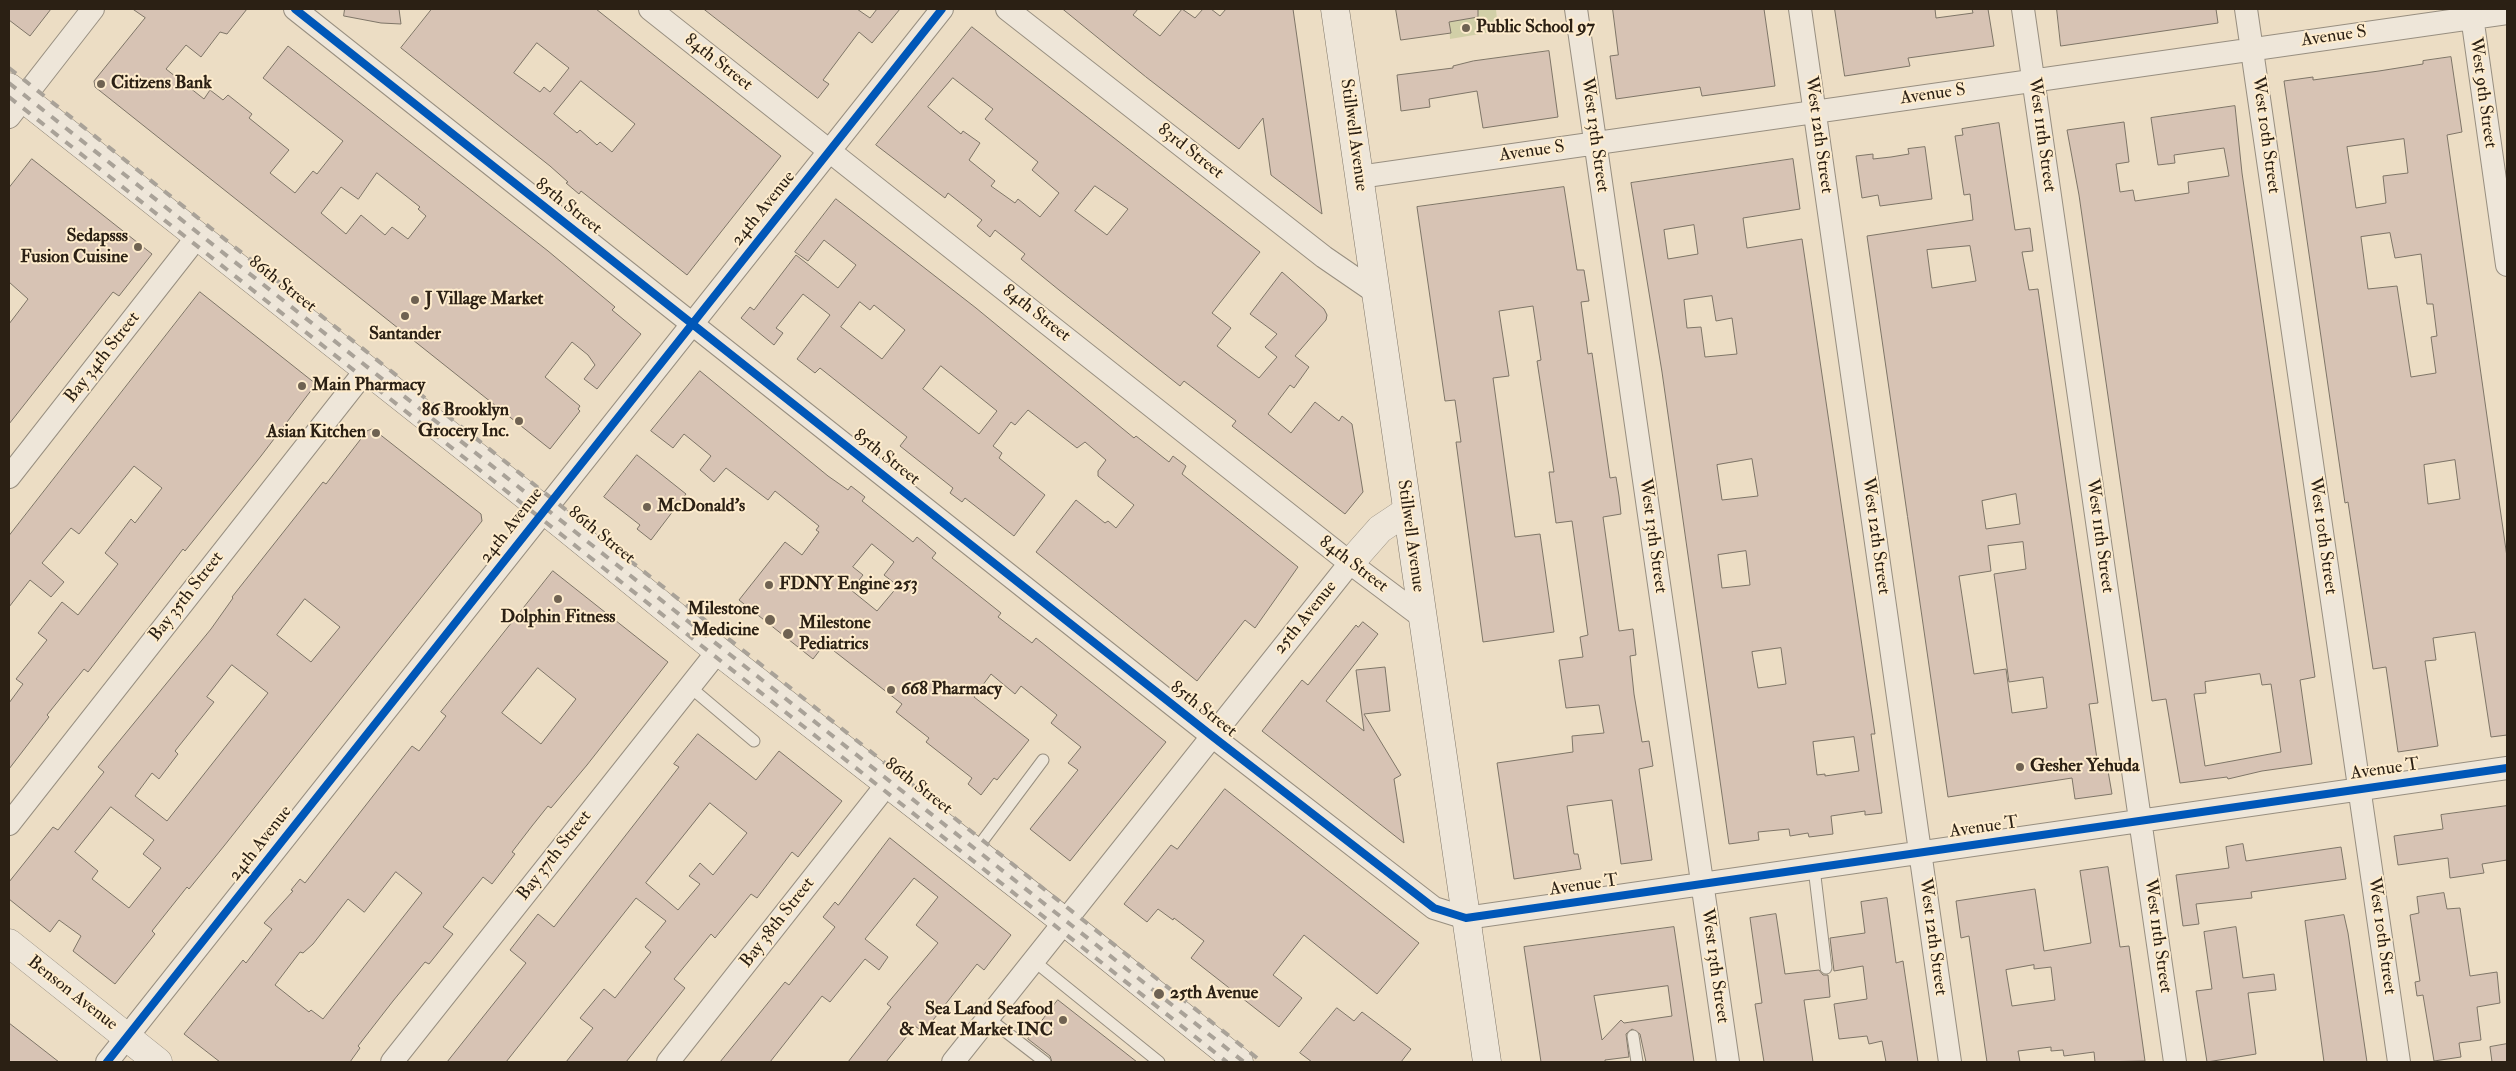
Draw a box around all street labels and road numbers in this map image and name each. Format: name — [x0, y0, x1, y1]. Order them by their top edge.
street label: Avenue S — [2300, 22, 2368, 52]
street label: 84th Street — [680, 30, 756, 96]
street label: West 9th Street — [2464, 36, 2500, 150]
street label: West 12th Street — [1799, 75, 1837, 195]
street label: West 10th Street — [2246, 75, 2284, 195]
street label: West 13th Street — [1575, 76, 1613, 194]
street label: West 11th Street — [2022, 76, 2060, 194]
street label: Stillwell Avenue — [1334, 77, 1372, 193]
street label: Avenue S — [1899, 80, 1967, 110]
street label: 83rd Street — [1153, 119, 1227, 185]
street label: Avenue S — [1498, 137, 1566, 167]
street label: 24th Avenue — [727, 167, 801, 251]
street label: 85th Street — [530, 174, 606, 240]
street label: 86th Street — [244, 252, 320, 318]
street label: 84th Street — [998, 281, 1074, 347]
street label: Bay 34th Street — [61, 308, 145, 408]
street label: 85th Street — [848, 425, 924, 491]
street label: West 12th Street — [1856, 476, 1894, 596]
street label: West 10th Street — [2303, 476, 2341, 596]
street label: West 13th Street — [1633, 477, 1671, 595]
street label: West 11th Street — [2080, 477, 2118, 595]
street label: Stillwell Avenue — [1391, 478, 1429, 594]
street label: 24th Avenue — [476, 484, 548, 568]
street label: 86th Street — [563, 502, 639, 570]
street label: 84th Street — [1314, 532, 1392, 598]
street label: Bay 35th Street — [145, 548, 229, 646]
street label: 25th Avenue — [1270, 577, 1342, 659]
street label: 85th Street — [1165, 677, 1241, 743]
street label: 86th Street — [880, 754, 956, 820]
street label: Avenue T — [2349, 754, 2421, 786]
street label: 24th Avenue — [225, 802, 297, 886]
street label: Bay 37th Street — [513, 807, 597, 905]
street label: Avenue T — [1948, 812, 2020, 844]
street label: Avenue T — [1548, 870, 1620, 902]
street label: Bay 38th Street — [736, 874, 820, 972]
street label: West 10th Street — [2362, 876, 2400, 996]
street label: West 12th Street — [1913, 877, 1951, 997]
street label: West 11th Street — [2138, 877, 2176, 995]
street label: West 13th Street — [1695, 907, 1733, 1025]
street label: Benson Avenue — [23, 952, 121, 1036]

